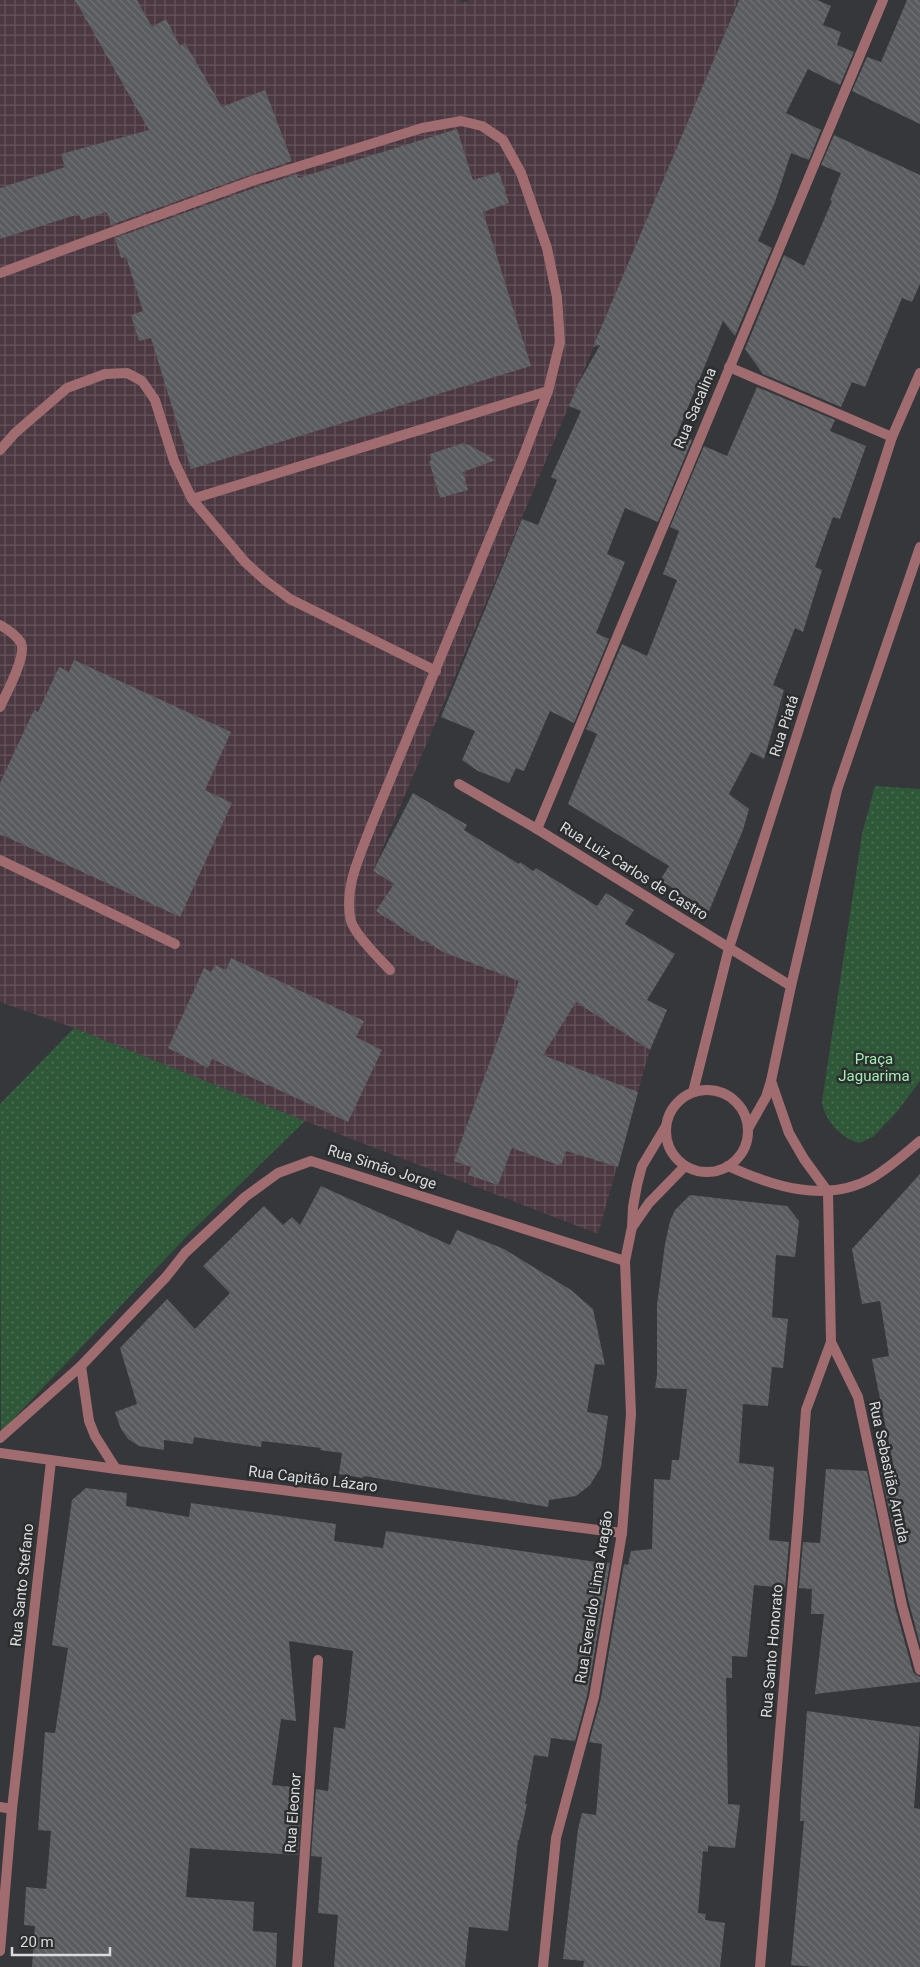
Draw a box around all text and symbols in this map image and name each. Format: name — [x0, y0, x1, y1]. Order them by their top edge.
street label: Rua Sacalina — [670, 365, 720, 451]
street label: Rua Piatá — [766, 693, 802, 759]
street label: Rua Luiz Carlos de Castro — [557, 818, 711, 924]
park label: Praça Jaguarima — [838, 1050, 910, 1085]
street label: Rua Simão Jorge — [325, 1141, 439, 1193]
street label: Rua Sebastião Arruda — [865, 1400, 913, 1544]
street label: Rua Capitão Lázaro — [247, 1462, 379, 1496]
street label: Rua Everaldo Lima Aragão — [571, 1509, 617, 1685]
street label: Rua Santo Stefano — [7, 1523, 37, 1647]
street label: Rua Santo Honorato — [757, 1583, 787, 1719]
street label: Rua Eleonor — [281, 1772, 305, 1854]
scale bar — [12, 1924, 110, 1956]
text: 20 m — [20, 1933, 54, 1951]

